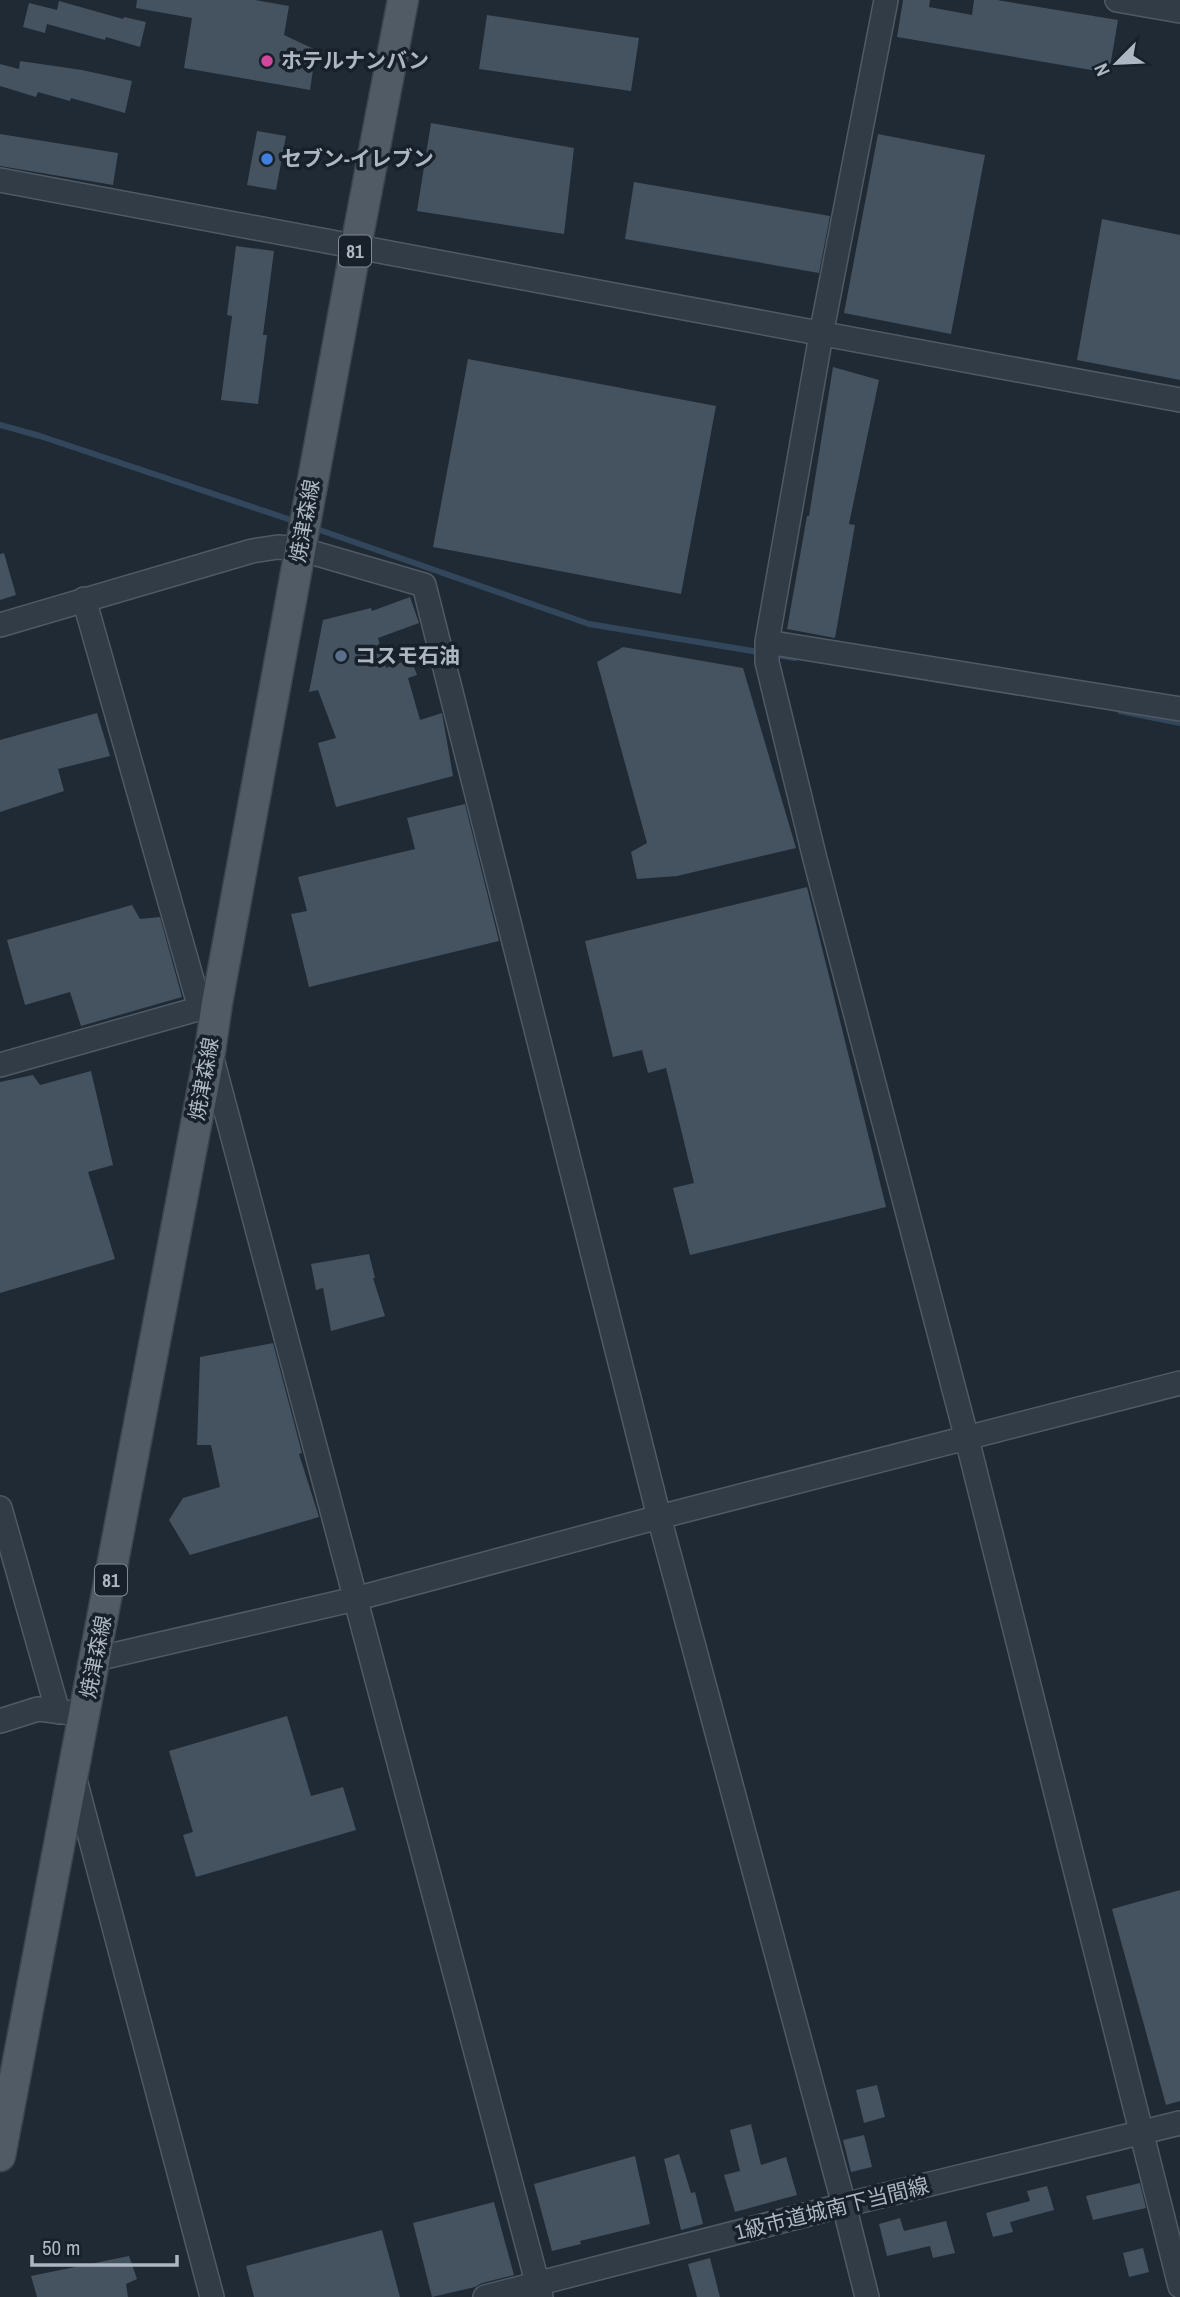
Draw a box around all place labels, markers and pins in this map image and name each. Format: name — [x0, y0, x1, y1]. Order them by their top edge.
place label: ホテルナンバン — [281, 46, 429, 75]
marker: ホテルナンバン — [259, 53, 275, 69]
place label: セブン-イレブン — [281, 144, 434, 173]
marker: セブン-イレブン — [259, 151, 275, 167]
place label: コスモ石油 — [355, 641, 460, 670]
marker: コスモ石油 — [333, 648, 349, 664]

